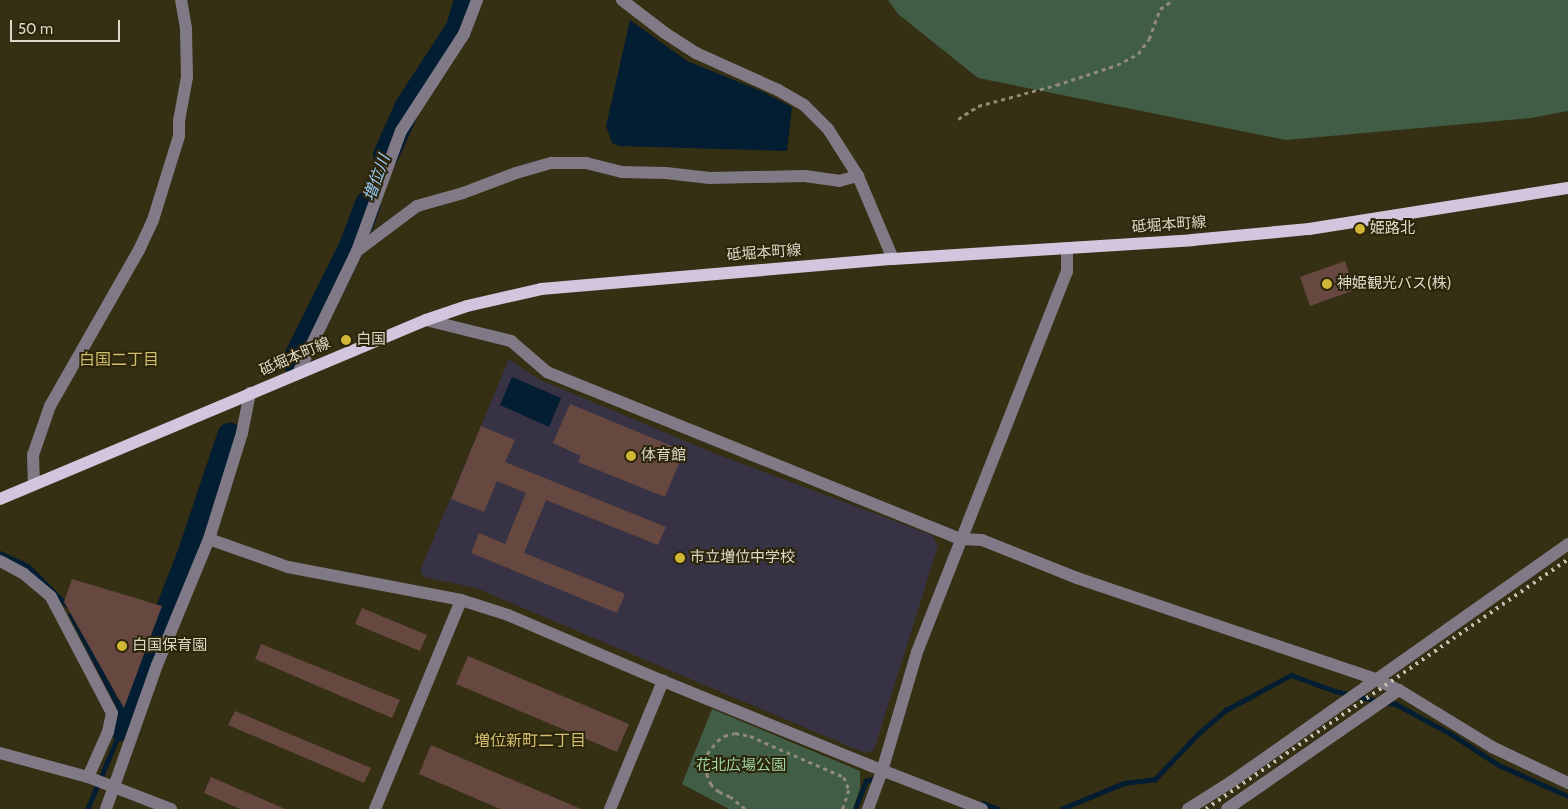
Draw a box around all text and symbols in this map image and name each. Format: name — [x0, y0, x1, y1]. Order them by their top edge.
scale bar — [12, 10, 122, 42]
text: 50 m — [18, 20, 53, 38]
water label: 増位川 — [360, 152, 394, 204]
street label: 砥堀本町線 — [1131, 213, 1207, 237]
place label: 姫路北 — [1370, 220, 1415, 238]
marker: 姫路北 — [1354, 223, 1366, 235]
street label: 砥堀本町線 — [726, 241, 802, 265]
place label: 神姫観光バス(株) — [1337, 275, 1451, 293]
marker: 神姫観光バス(株) — [1321, 278, 1333, 290]
place label: 白国 — [356, 331, 386, 349]
street label: 砥堀本町線 — [257, 334, 333, 380]
marker: 白国 — [340, 334, 352, 346]
district label: 白国二丁目 — [79, 350, 159, 370]
place label: 体育館 — [641, 447, 686, 465]
marker: 体育館 — [625, 450, 637, 462]
place label: 市立増位中学校 — [690, 549, 795, 567]
marker: 市立増位中学校 — [674, 552, 686, 564]
place label: 白国保育園 — [132, 637, 207, 655]
marker: 白国保育園 — [116, 640, 128, 652]
district label: 増位新町二丁目 — [474, 731, 586, 751]
park label: 花北広場公園 — [696, 757, 786, 775]

